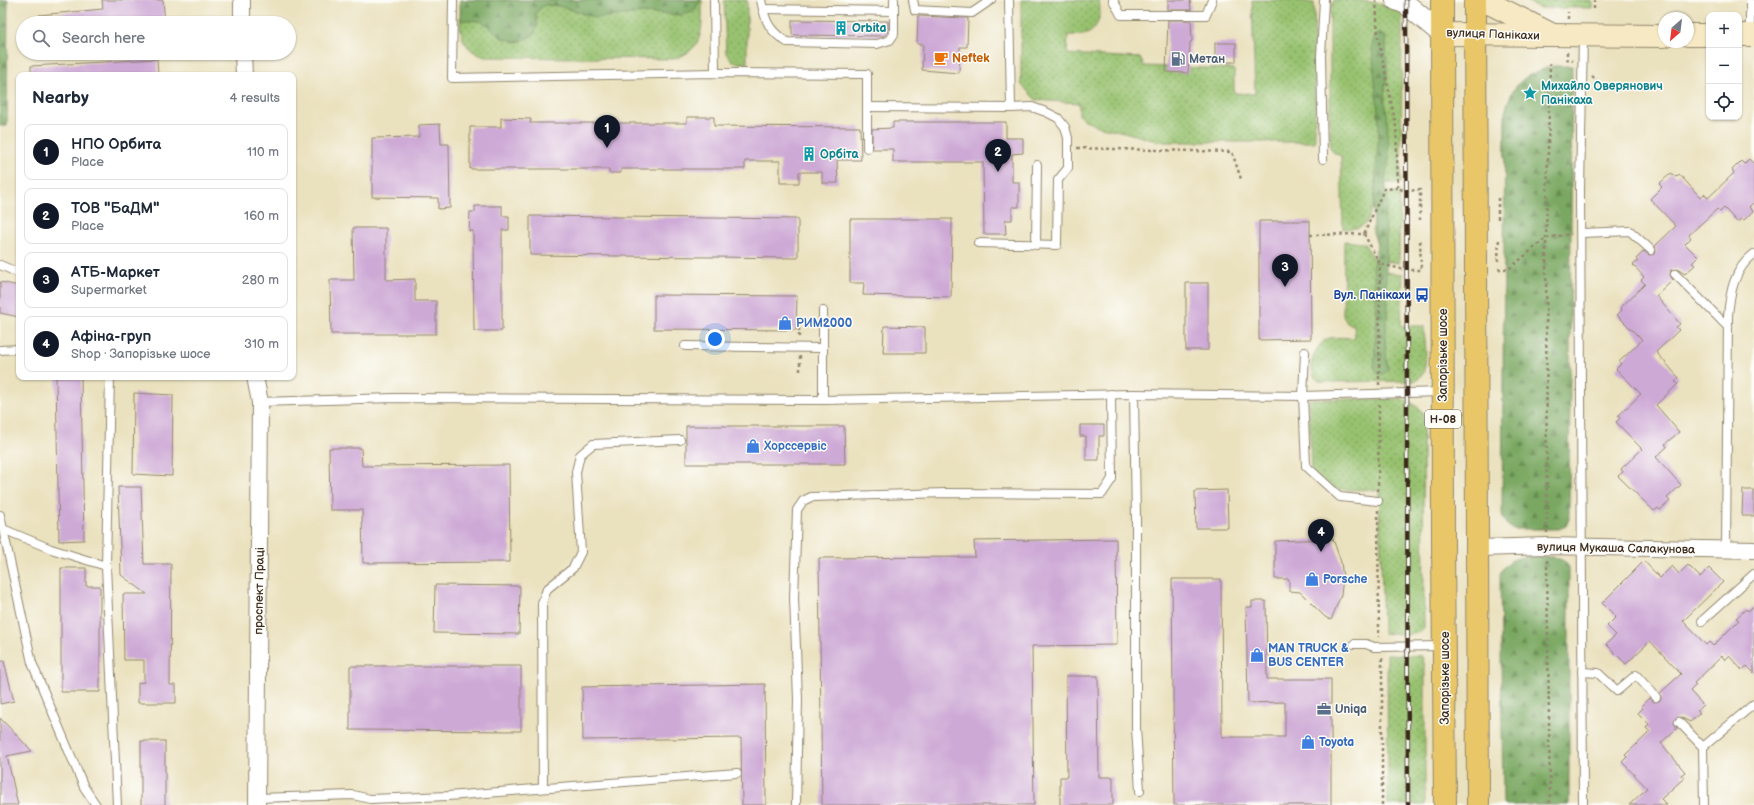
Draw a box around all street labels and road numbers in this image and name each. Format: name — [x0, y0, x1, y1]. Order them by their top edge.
street label: вулиця Панікахи — [1446, 25, 1540, 44]
street label: Запорізьке шосе — [1436, 308, 1451, 402]
road number: Н-08 — [1425, 410, 1461, 428]
street label: вулиця Мукаша Салакунова — [1537, 540, 1695, 557]
street label: проспект Праці — [251, 547, 268, 635]
street label: Запорізьке шосе — [1438, 631, 1453, 725]

